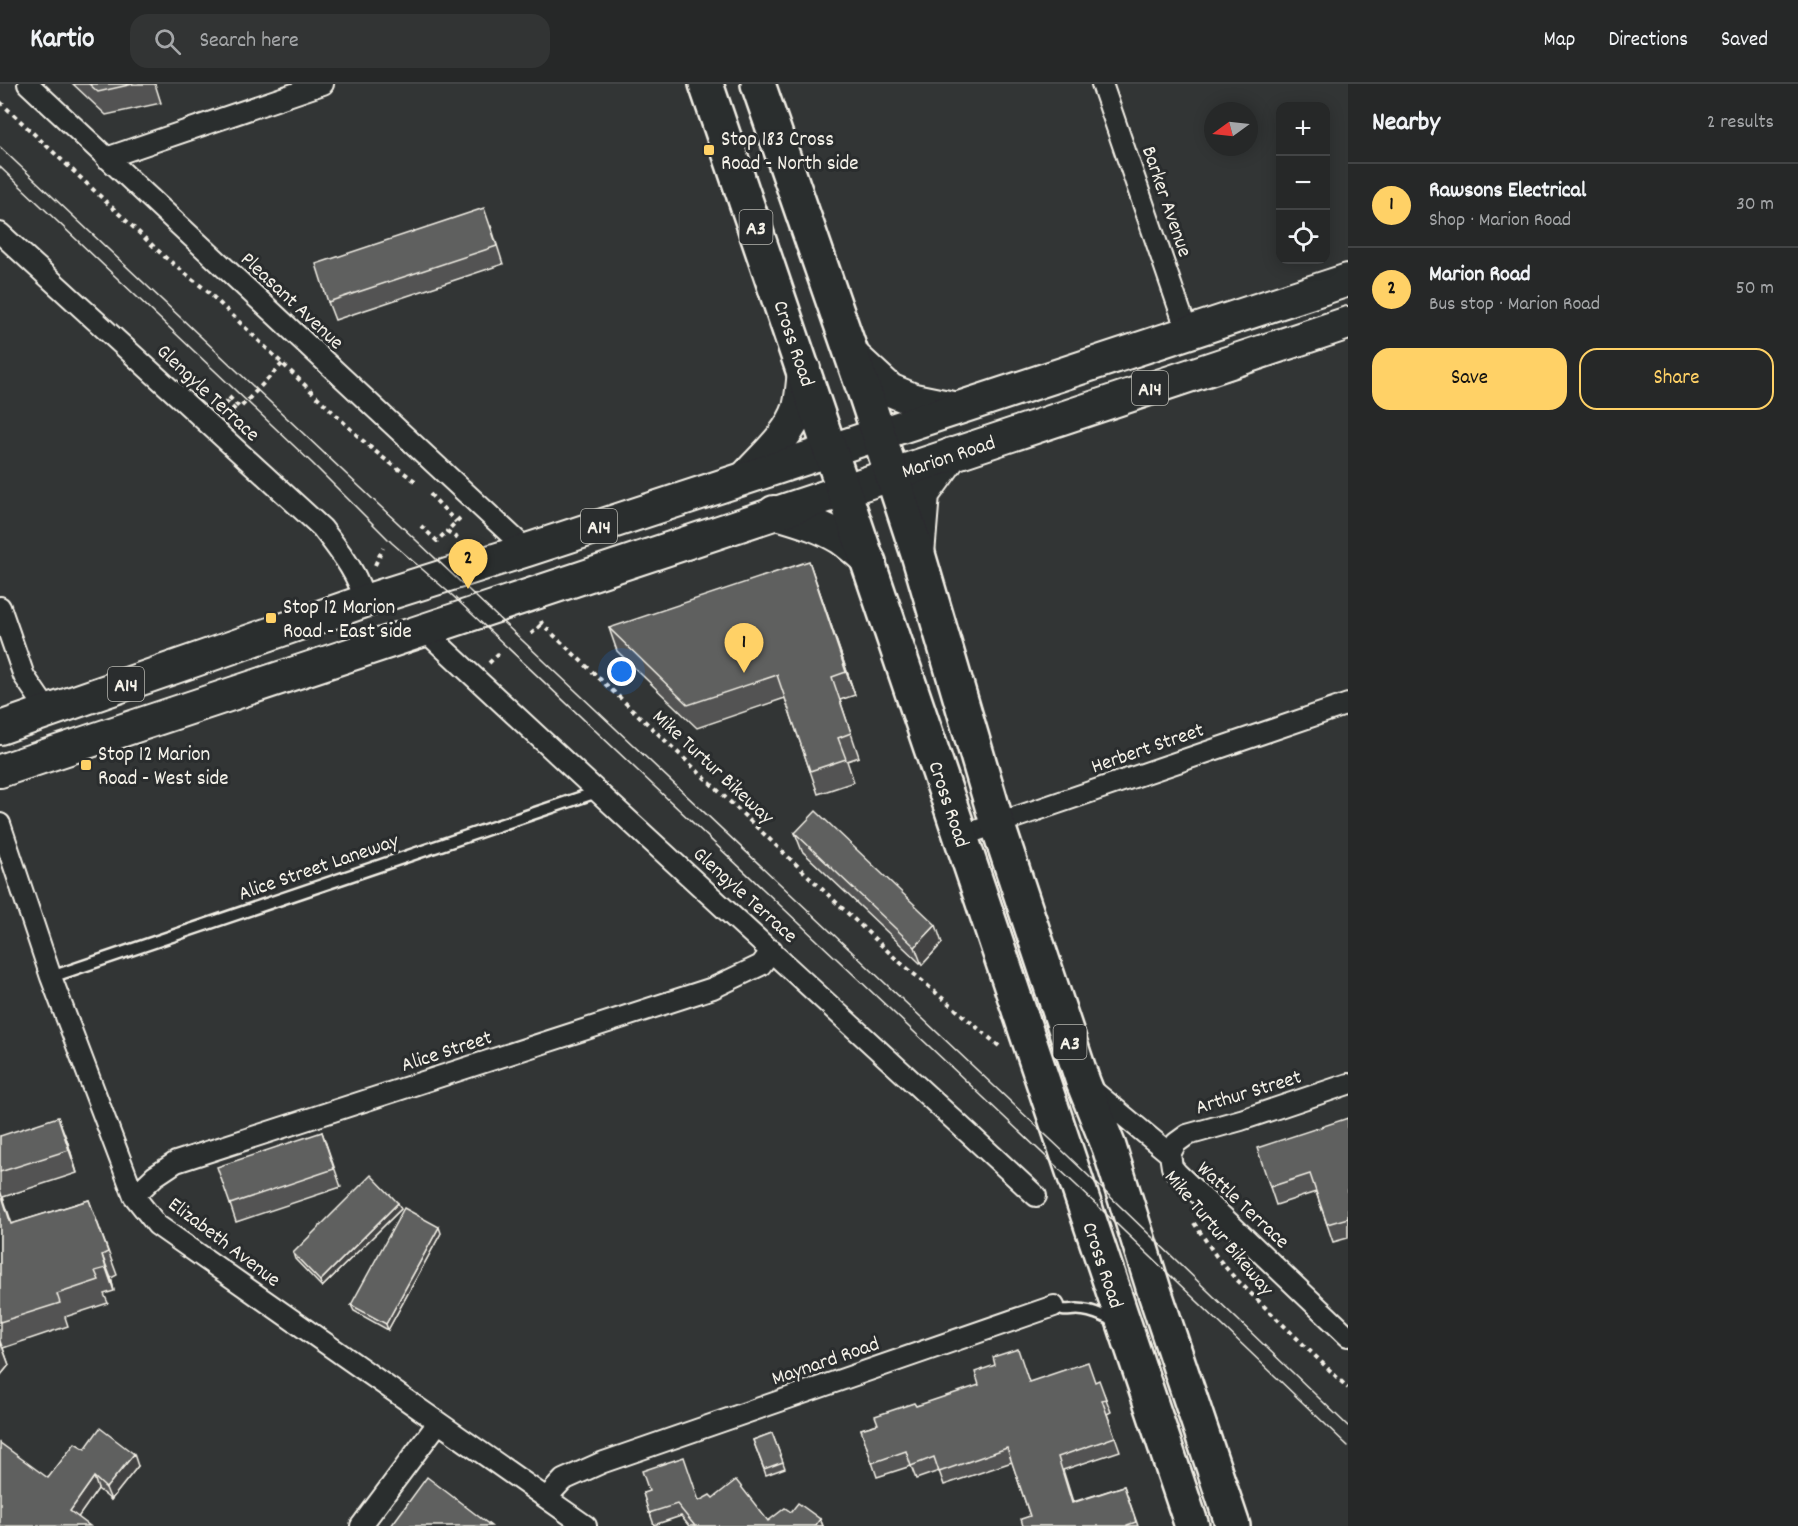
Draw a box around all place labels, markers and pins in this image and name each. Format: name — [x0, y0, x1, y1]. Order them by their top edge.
place label: Stop 183 Cross Road - North side — [721, 126, 859, 180]
marker: Stop 183 Cross Road - North side — [702, 143, 716, 157]
pin: 2 — [448, 540, 488, 589]
place label: Stop 12 Marion Road - East side — [283, 594, 412, 648]
marker: Stop 12 Marion Road - East side — [264, 611, 278, 625]
pin: 1 — [724, 624, 764, 673]
place label: Stop 12 Marion Road - West side — [98, 741, 229, 795]
marker: Stop 12 Marion Road - West side — [79, 758, 93, 772]

